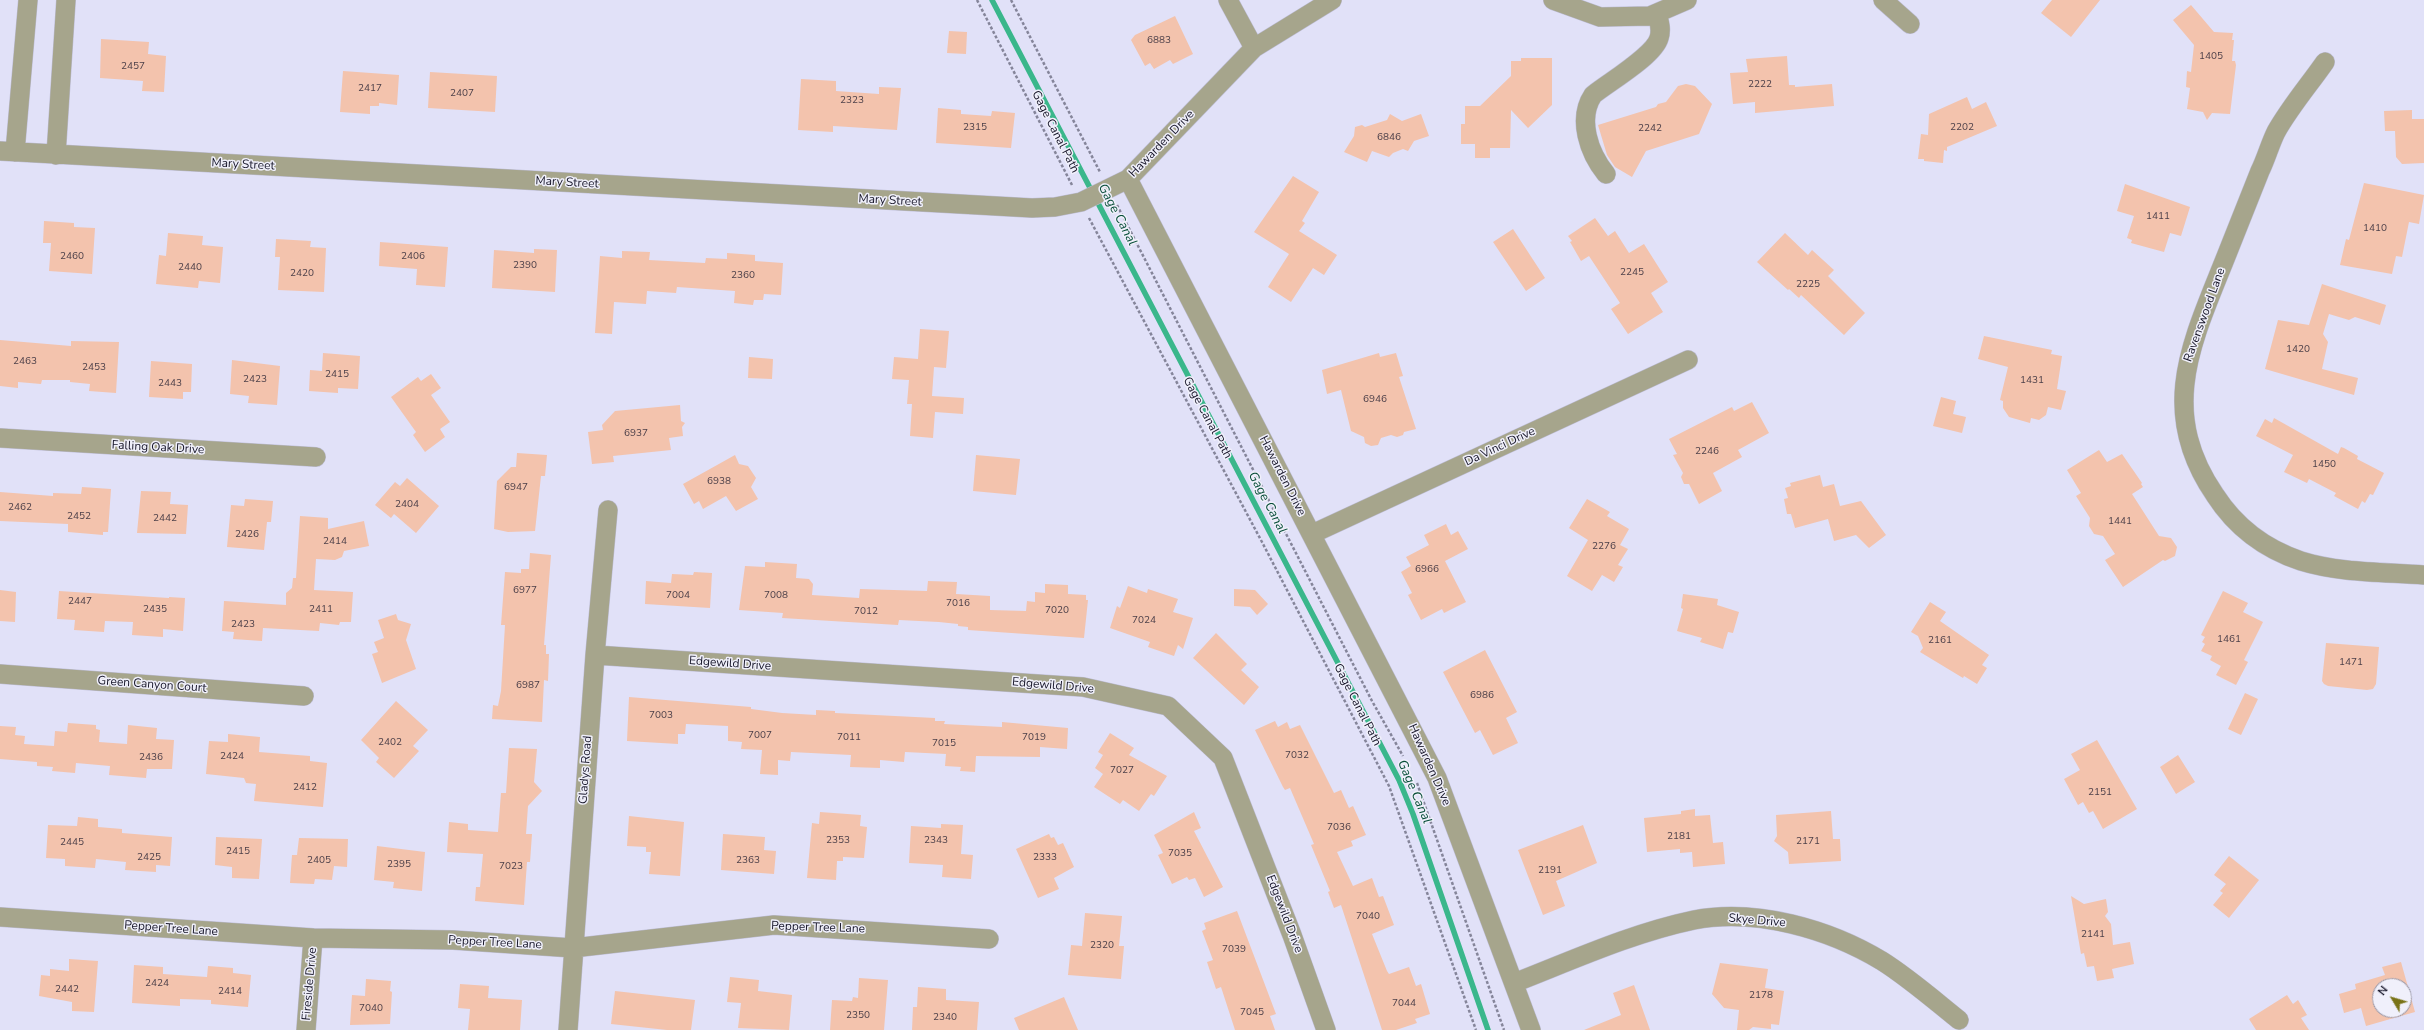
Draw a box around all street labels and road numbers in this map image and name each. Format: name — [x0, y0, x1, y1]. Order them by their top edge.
street label: Gage Canal Path — [1028, 88, 1082, 176]
street label: Hawarden Drive — [1126, 107, 1198, 181]
street label: Mary Street — [211, 156, 275, 174]
street label: Mary Street — [535, 174, 599, 192]
street label: Mary Street — [858, 192, 922, 210]
street label: Ravenswood Lane — [2181, 266, 2229, 364]
street label: Gage Canal Path — [1179, 375, 1235, 461]
street label: Da Vinci Drive — [1462, 424, 1538, 470]
street label: Hawarden Drive — [1256, 434, 1308, 518]
street label: Falling Oak Drive — [111, 438, 205, 458]
street label: Edgewild Drive — [689, 654, 771, 674]
street label: Gage Canal Path — [1330, 661, 1384, 749]
street label: Green Canyon Court — [97, 674, 207, 696]
street label: Edgewild Drive — [1011, 675, 1095, 697]
street label: Hawarden Drive — [1405, 722, 1453, 808]
street label: Gladys Road — [576, 735, 596, 805]
street label: Edgewild Drive — [1263, 873, 1305, 955]
street label: Skye Drive — [1728, 911, 1786, 931]
street label: Pepper Tree Lane — [124, 919, 218, 939]
street label: Pepper Tree Lane — [771, 919, 865, 937]
street label: Pepper Tree Lane — [448, 933, 542, 953]
street label: Fireside Drive — [300, 947, 320, 1021]

